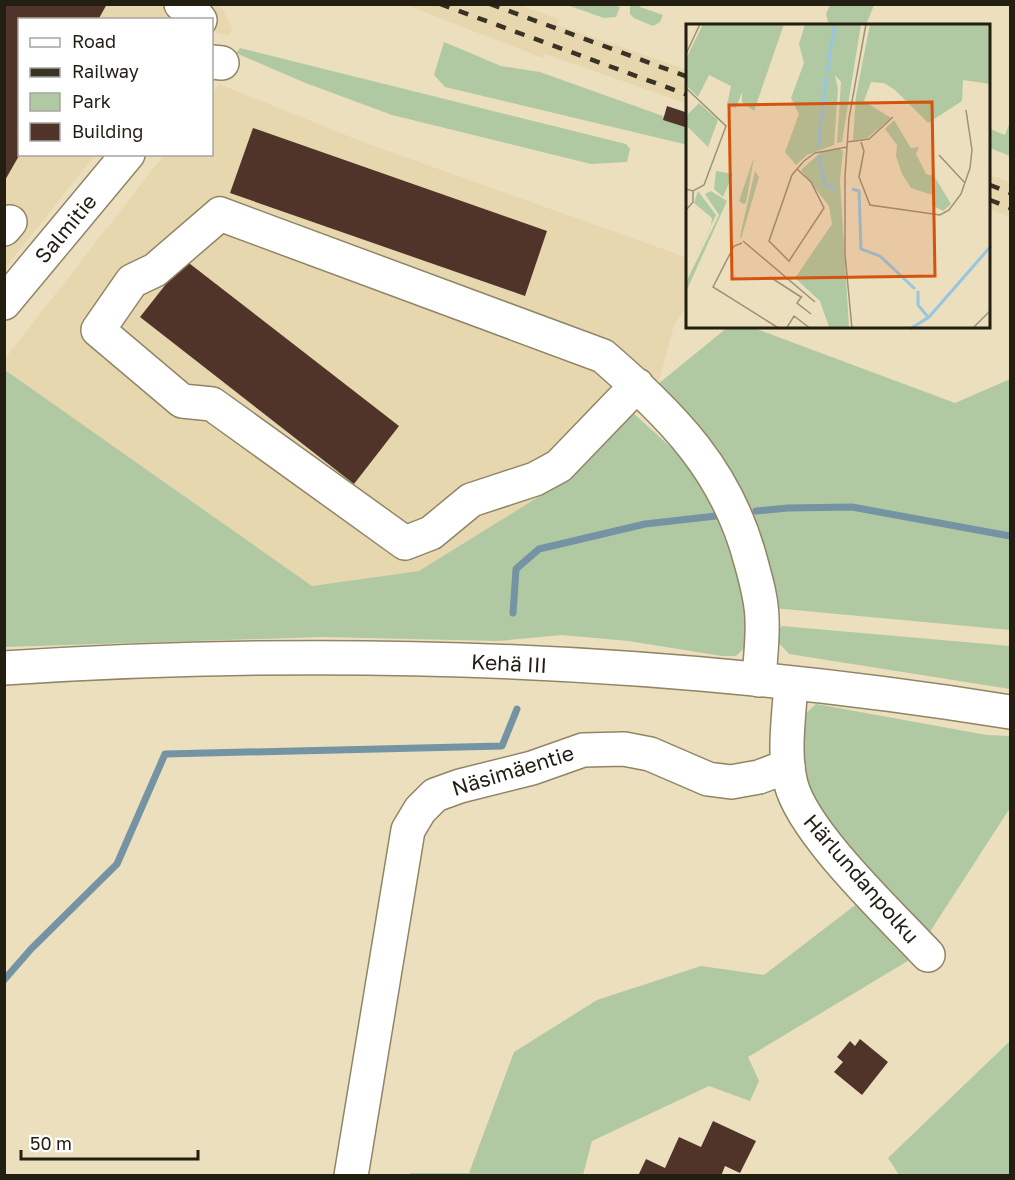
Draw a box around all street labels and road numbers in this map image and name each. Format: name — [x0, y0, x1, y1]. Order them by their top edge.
street label: Salmitie — [29, 188, 102, 268]
street label: Kehä III — [470, 648, 548, 678]
street label: Näsimäentie — [449, 739, 577, 801]
street label: Härlundanpolku — [799, 808, 925, 948]

